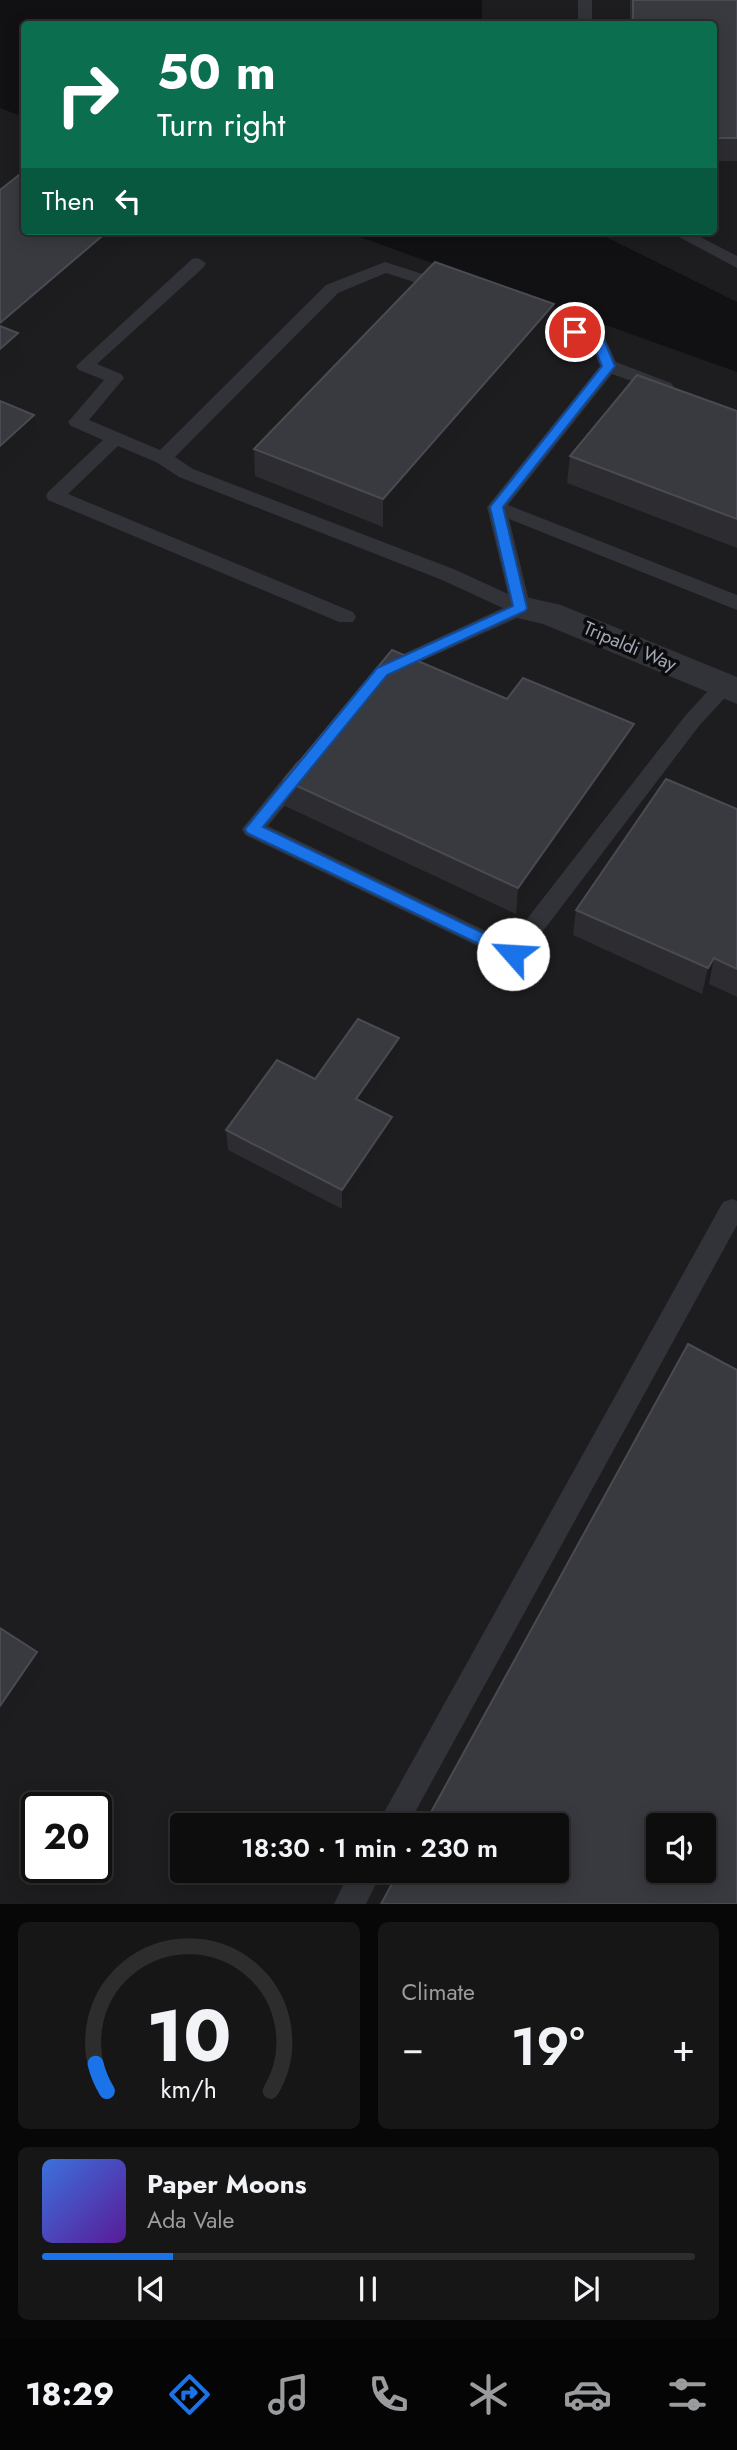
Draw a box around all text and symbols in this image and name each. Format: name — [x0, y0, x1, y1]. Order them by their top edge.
text: 50 m — [157, 37, 276, 107]
icon: right — [42, 49, 133, 140]
text: Turn right — [157, 102, 286, 148]
text: Then — [42, 182, 95, 220]
icon: left — [109, 182, 147, 220]
pin — [545, 302, 605, 362]
icon: arrive — [556, 313, 594, 351]
street label: Tripaldi Way — [579, 614, 681, 678]
position arrow — [476, 917, 550, 991]
speed limit sign: 20 — [21, 1792, 112, 1883]
map controls — [646, 1813, 716, 1883]
button: sound — [646, 1813, 716, 1883]
text: 18:30 · 1 min · 230 m — [241, 1829, 498, 1867]
text: Climate — [402, 1975, 475, 2009]
text: 10 — [146, 1984, 231, 2089]
text: 19° — [511, 2009, 585, 2085]
text: − — [402, 2020, 424, 2075]
text: + — [672, 2020, 695, 2075]
text: km/h — [160, 2071, 217, 2107]
text: Paper Moons — [147, 2165, 307, 2203]
text: Ada Vale — [147, 2203, 234, 2237]
icon: previous — [132, 2270, 170, 2308]
icon: pause — [349, 2270, 387, 2308]
icon: next — [567, 2270, 605, 2308]
icon: directions — [165, 2370, 214, 2419]
icon: music — [264, 2370, 313, 2419]
icon: phone — [364, 2370, 413, 2419]
icon: climate — [464, 2370, 513, 2419]
icon: car — [563, 2370, 612, 2419]
icon: filters — [663, 2370, 712, 2419]
text: 18:29 — [25, 2371, 114, 2417]

